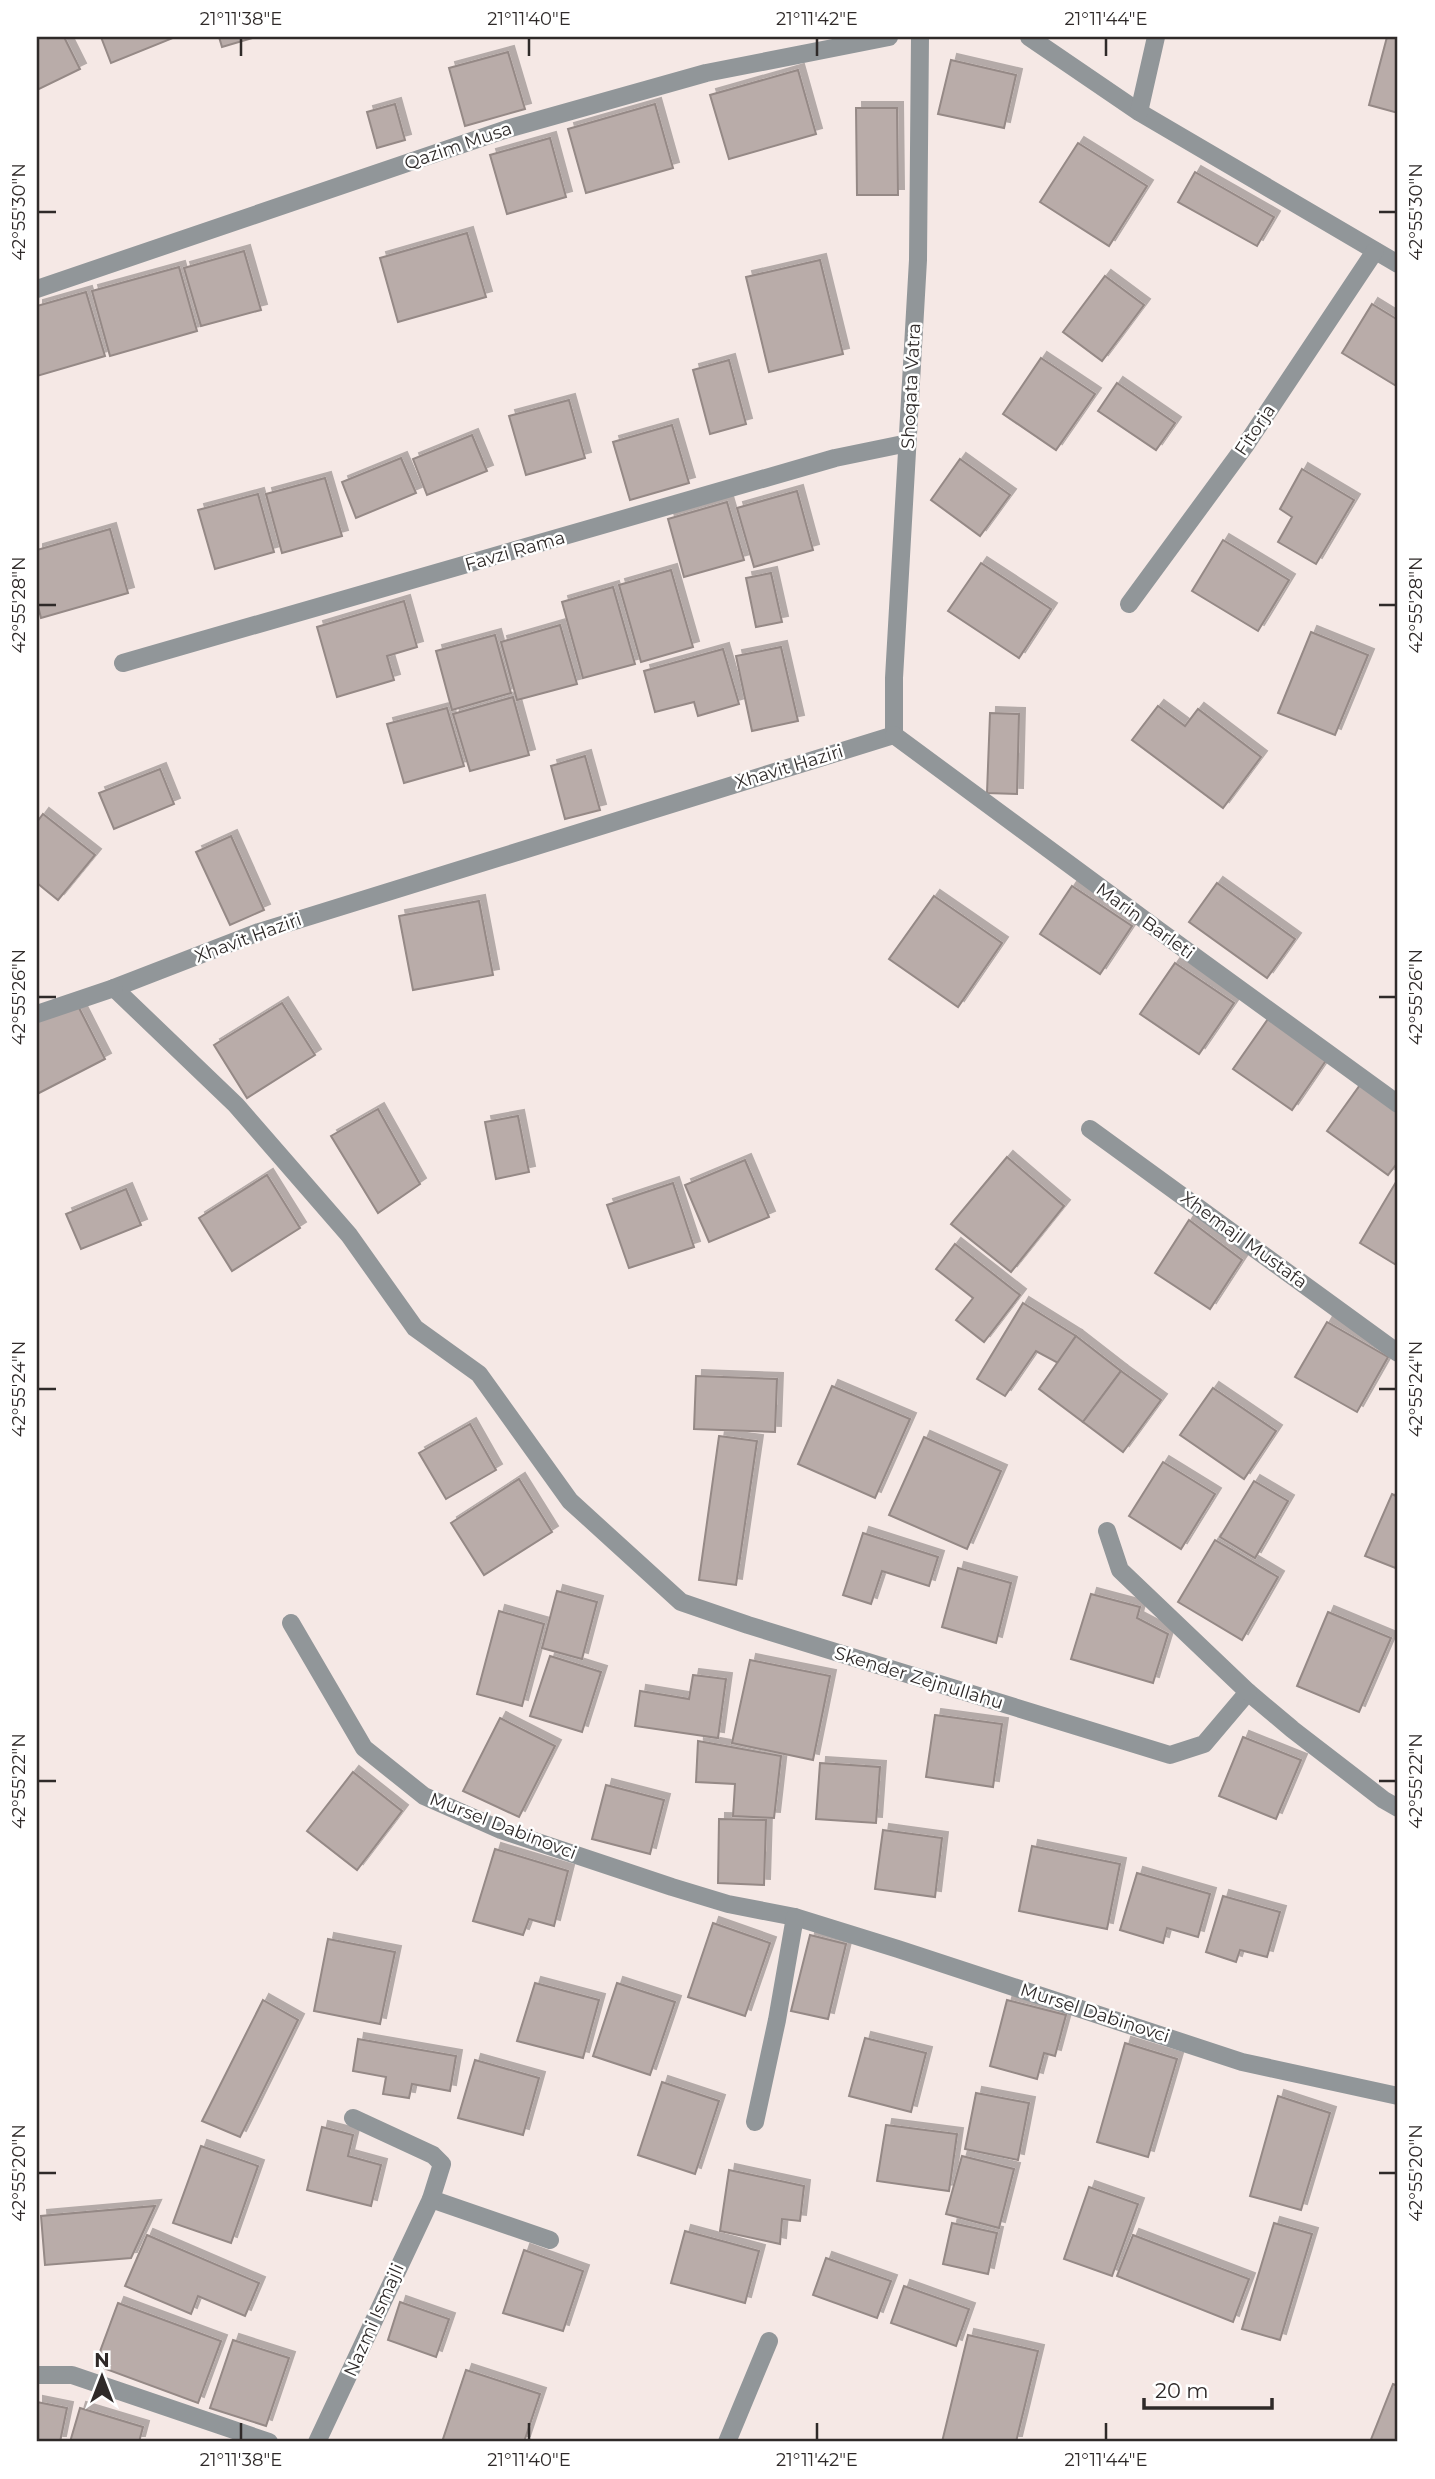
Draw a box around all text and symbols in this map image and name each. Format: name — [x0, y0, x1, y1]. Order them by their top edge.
text: 21°11'38"E — [200, 8, 282, 30]
text: 21°11'40"E — [487, 8, 571, 30]
text: 21°11'42"E — [776, 8, 858, 30]
text: 21°11'44"E — [1065, 8, 1147, 30]
street label: Qazim Musa — [401, 117, 515, 175]
text: 42°55'30"N — [8, 163, 30, 261]
text: 42°55'30"N — [1405, 163, 1427, 261]
street label: Shoqata Vatra — [897, 322, 925, 450]
street label: Fitorja — [1230, 400, 1280, 460]
street label: Favzi Rama — [462, 526, 568, 576]
text: 42°55'28"N — [8, 556, 30, 654]
text: 42°55'28"N — [1405, 556, 1427, 654]
street label: Xhavit Haziri — [732, 740, 846, 794]
street label: Marin Barleti — [1092, 878, 1198, 964]
street label: Xhavit Haziri — [192, 908, 304, 968]
text: 42°55'26"N — [8, 949, 30, 1045]
text: 42°55'26"N — [1405, 949, 1427, 1045]
street label: Xhemajl Mustafa — [1176, 1187, 1312, 1293]
text: 42°55'24"N — [8, 1341, 30, 1437]
text: 42°55'24"N — [1405, 1341, 1427, 1437]
street label: Skender Zejnullahu — [832, 1642, 1006, 1714]
text: 42°55'22"N — [8, 1733, 30, 1829]
text: 42°55'22"N — [1405, 1733, 1427, 1829]
street label: Mursel Dabinovci — [426, 1788, 580, 1864]
street label: Mursel Dabinovci — [1018, 1978, 1172, 2048]
text: 42°55'20"N — [8, 2124, 30, 2222]
text: 42°55'20"N — [1405, 2124, 1427, 2222]
street label: Nazmi Ismajli — [339, 2260, 409, 2380]
north arrow — [66, 2342, 136, 2412]
text: N — [94, 2349, 110, 2372]
scale bar — [1144, 2367, 1272, 2411]
text: 20 m — [1155, 2378, 1209, 2403]
text: 21°11'38"E — [200, 2449, 282, 2471]
text: 21°11'40"E — [487, 2449, 571, 2471]
text: 21°11'42"E — [776, 2449, 858, 2471]
text: 21°11'44"E — [1065, 2449, 1147, 2471]

